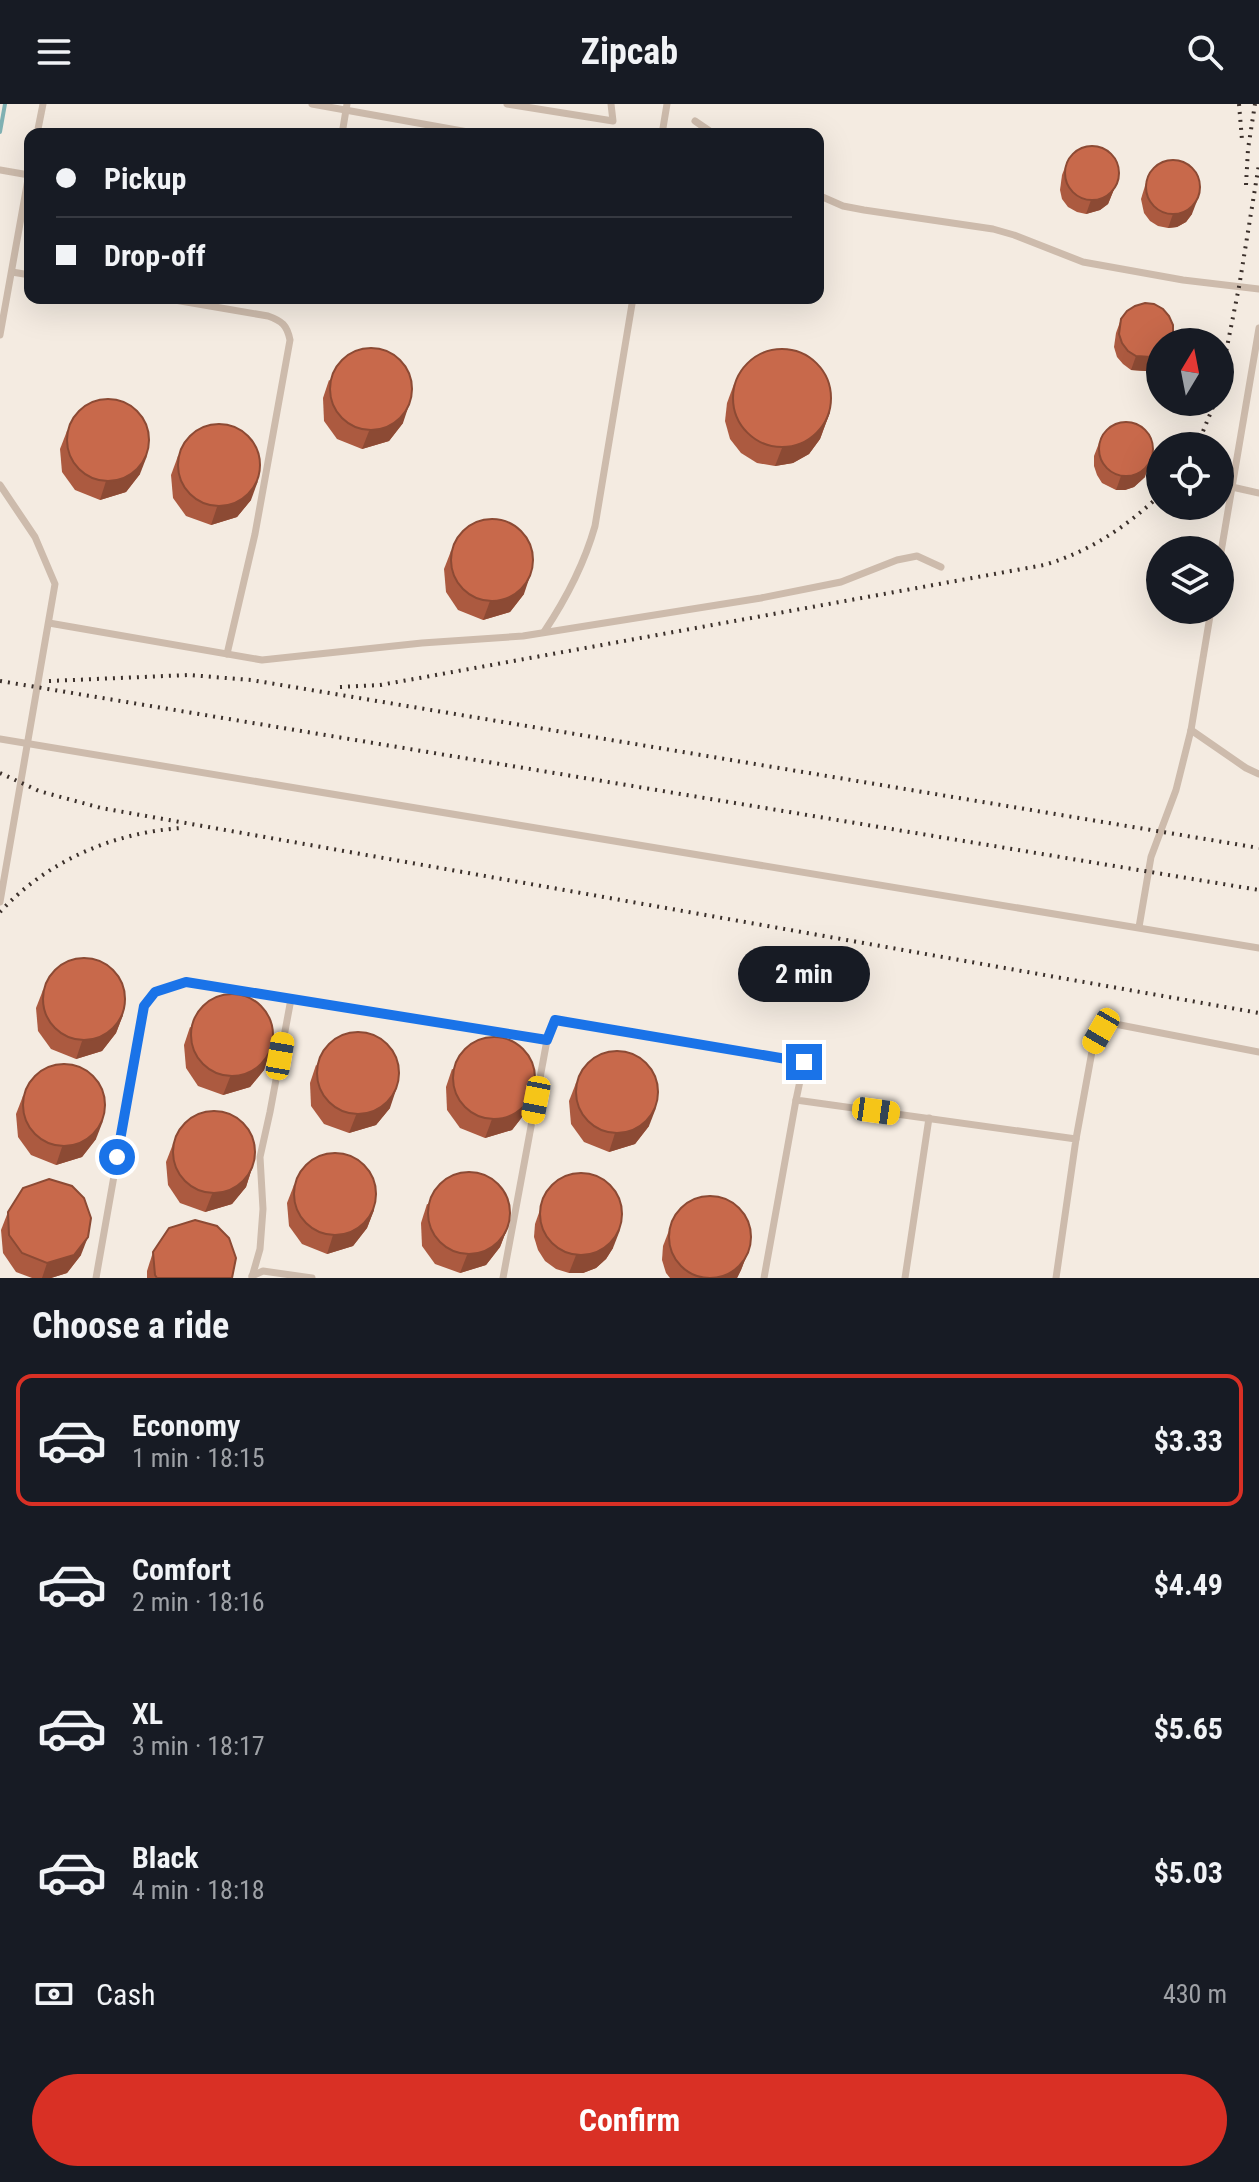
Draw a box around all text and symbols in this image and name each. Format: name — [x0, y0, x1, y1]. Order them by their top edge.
icon: menu — [32, 30, 76, 74]
icon: search — [1183, 30, 1227, 74]
text: Zipcab — [581, 31, 678, 73]
text: Pickup — [104, 161, 186, 196]
text: Drop-off — [104, 238, 206, 273]
north arrow — [1146, 328, 1234, 416]
map controls — [1146, 328, 1234, 624]
button: locate — [1146, 432, 1234, 520]
button: layers — [1146, 536, 1234, 624]
callout: 2 min — [738, 946, 870, 1002]
text: 2 min — [775, 959, 833, 989]
car — [1079, 1004, 1123, 1058]
car — [264, 1030, 296, 1082]
route end — [786, 1044, 822, 1080]
car — [520, 1074, 552, 1126]
car — [851, 1096, 901, 1126]
route start — [99, 1139, 135, 1175]
text: Choose a ride — [32, 1305, 229, 1347]
icon: car — [36, 1404, 108, 1476]
text: Economy — [132, 1408, 240, 1443]
text: $3.33 — [1154, 1423, 1223, 1458]
text: 1 min · 18:15 — [132, 1443, 265, 1473]
icon: car — [36, 1548, 108, 1620]
text: Comfort — [132, 1552, 231, 1587]
text: $4.49 — [1154, 1567, 1223, 1602]
text: 2 min · 18:16 — [132, 1587, 265, 1617]
icon: car — [36, 1692, 108, 1764]
text: XL — [132, 1696, 163, 1731]
text: $5.65 — [1154, 1711, 1223, 1746]
text: 3 min · 18:17 — [132, 1731, 265, 1761]
icon: car — [36, 1836, 108, 1908]
text: Black — [132, 1840, 199, 1875]
text: $5.03 — [1154, 1855, 1223, 1890]
text: 4 min · 18:18 — [132, 1875, 265, 1905]
icon: cash — [32, 1972, 76, 2016]
text: Cash — [96, 1977, 156, 2012]
text: 430 m — [1163, 1979, 1227, 2009]
button: Confirm — [32, 2074, 1227, 2166]

